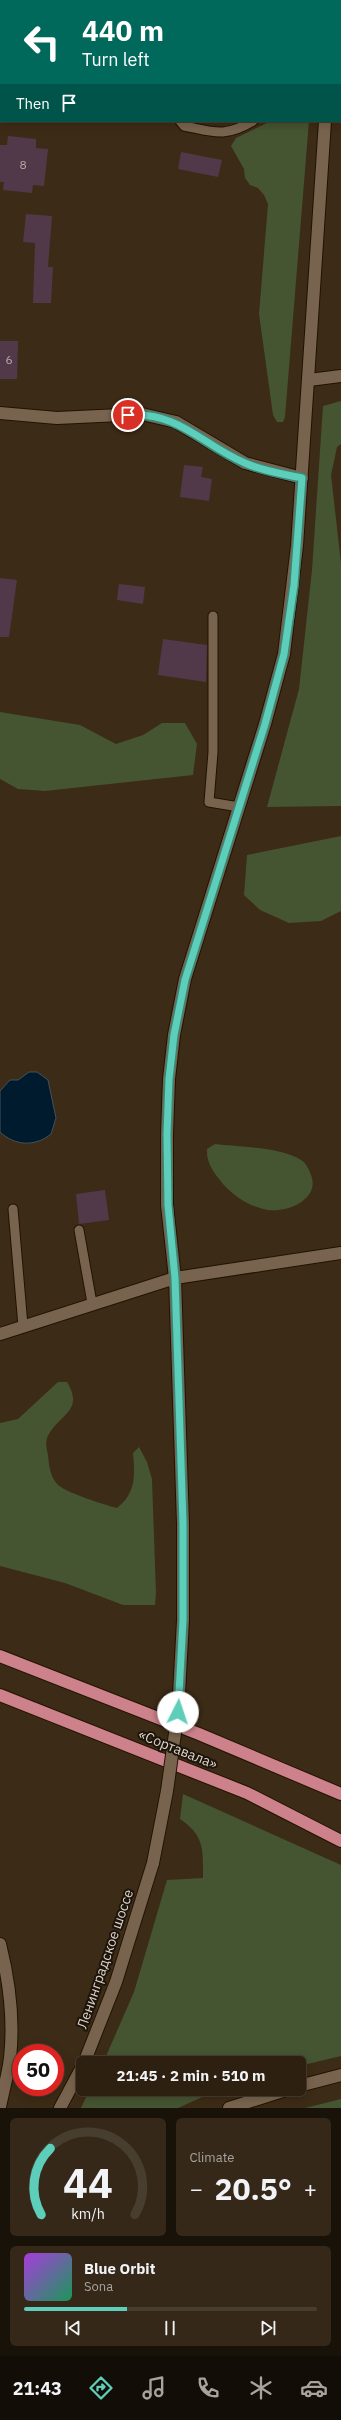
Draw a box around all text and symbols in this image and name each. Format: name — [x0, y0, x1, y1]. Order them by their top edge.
text: 440 m — [82, 12, 164, 49]
icon: left — [16, 16, 68, 68]
text: Turn left — [82, 48, 150, 71]
icon: arrive — [58, 92, 80, 114]
text: Then — [16, 94, 50, 113]
house number: 8 — [19, 157, 27, 172]
house number: 6 — [5, 352, 13, 367]
pin — [111, 398, 145, 432]
icon: arrive — [117, 404, 139, 426]
position arrow — [157, 1691, 199, 1733]
street label: «Сортавала» — [136, 1725, 220, 1773]
street label: Ленинградское шоссе — [73, 1887, 137, 2031]
speed limit sign: 50 — [12, 2044, 64, 2096]
text: 21:45 · 2 min · 510 m — [117, 2066, 265, 2085]
text: Climate — [190, 2149, 234, 2166]
text: 44 — [63, 2155, 113, 2209]
text: 20.5° — [215, 2169, 292, 2208]
text: − — [190, 2174, 203, 2203]
text: + — [304, 2174, 317, 2203]
text: km/h — [71, 2204, 105, 2223]
text: Blue Orbit — [84, 2259, 155, 2278]
text: Sona — [84, 2278, 113, 2295]
icon: previous — [62, 2317, 84, 2339]
icon: pause — [159, 2317, 181, 2339]
icon: next — [257, 2317, 279, 2339]
icon: directions — [87, 2374, 115, 2402]
icon: music — [140, 2374, 168, 2402]
icon: phone — [194, 2374, 222, 2402]
icon: climate — [247, 2374, 275, 2402]
icon: car — [300, 2374, 328, 2402]
text: 21:43 — [13, 2377, 62, 2400]

